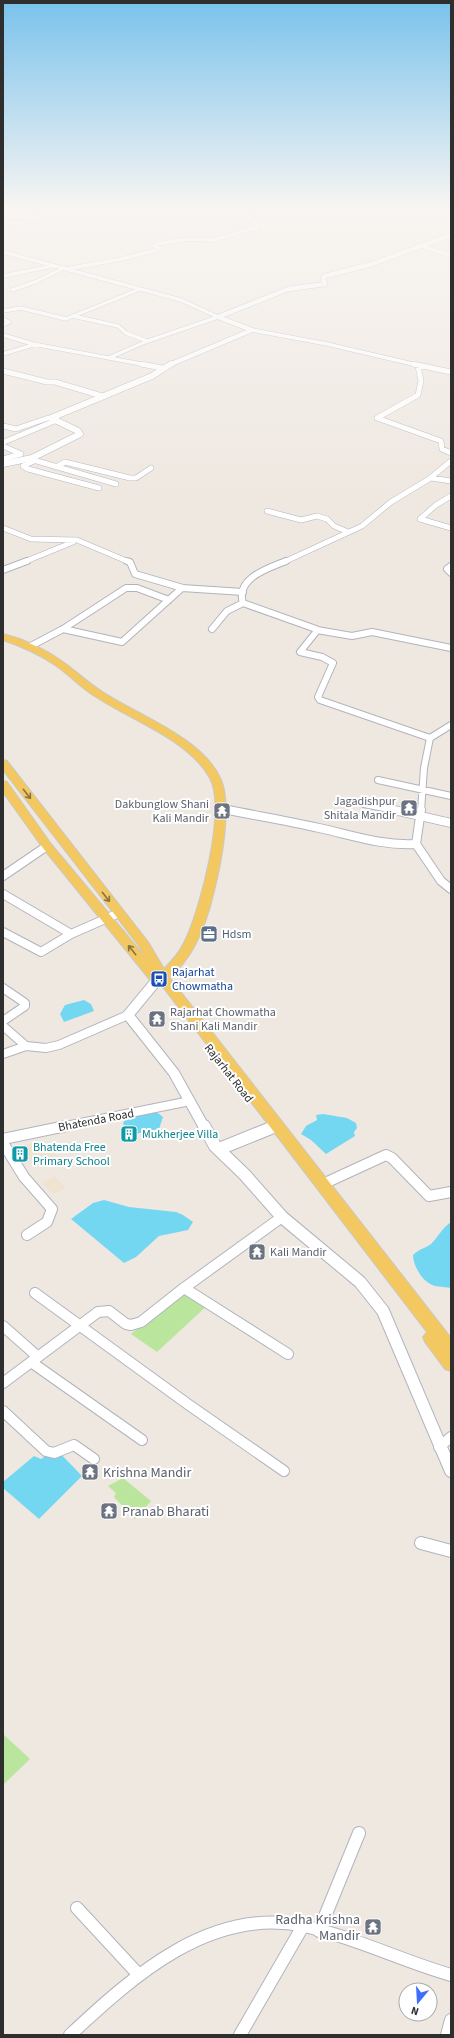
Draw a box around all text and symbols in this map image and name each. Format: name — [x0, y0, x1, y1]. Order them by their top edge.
one-way arrow — [23, 788, 31, 799]
place label: Jagadishpur Shitala Mandir — [324, 793, 397, 824]
place label: Dakbunglow Shani Kali Mandir — [115, 796, 210, 827]
temple icon: Jagadishpur Shitala Mandir — [399, 798, 419, 818]
temple icon: Dakbunglow Shani Kali Mandir — [212, 801, 232, 821]
one-way arrow — [101, 892, 110, 903]
office icon: Hdsm — [199, 924, 219, 944]
place label: Hdsm — [222, 926, 252, 943]
one-way arrow — [128, 944, 137, 955]
place label: Rajarhat Chowmatha — [172, 964, 233, 995]
bus stop icon: Rajarhat Chowmatha — [149, 969, 169, 989]
place label: Rajarhat Chowmatha Shani Kali Mandir — [170, 1004, 276, 1035]
temple icon: Rajarhat Chowmatha Shani Kali Mandir — [147, 1009, 167, 1029]
street label: Rajarhat Road — [200, 1040, 257, 1106]
street label: Bhatenda Road — [57, 1105, 135, 1136]
building icon: Mukherjee Villa — [119, 1124, 139, 1144]
place label: Mukherjee Villa — [142, 1126, 218, 1143]
place label: Bhatenda Free Primary School — [33, 1139, 110, 1170]
building icon: Bhatenda Free Primary School — [10, 1144, 30, 1164]
temple icon: Kali Mandir — [247, 1242, 267, 1262]
place label: Kali Mandir — [270, 1244, 327, 1261]
temple icon: Krishna Mandir — [80, 1462, 100, 1482]
place label: Krishna Mandir — [103, 1463, 192, 1483]
temple icon: Pranab Bharati — [99, 1501, 119, 1521]
place label: Pranab Bharati — [122, 1502, 209, 1522]
place label: Radha Krishna Mandir — [275, 1910, 360, 1946]
temple icon: Radha Krishna Mandir — [363, 1917, 383, 1937]
north arrow — [398, 1982, 438, 2022]
text: N — [409, 2003, 421, 2019]

